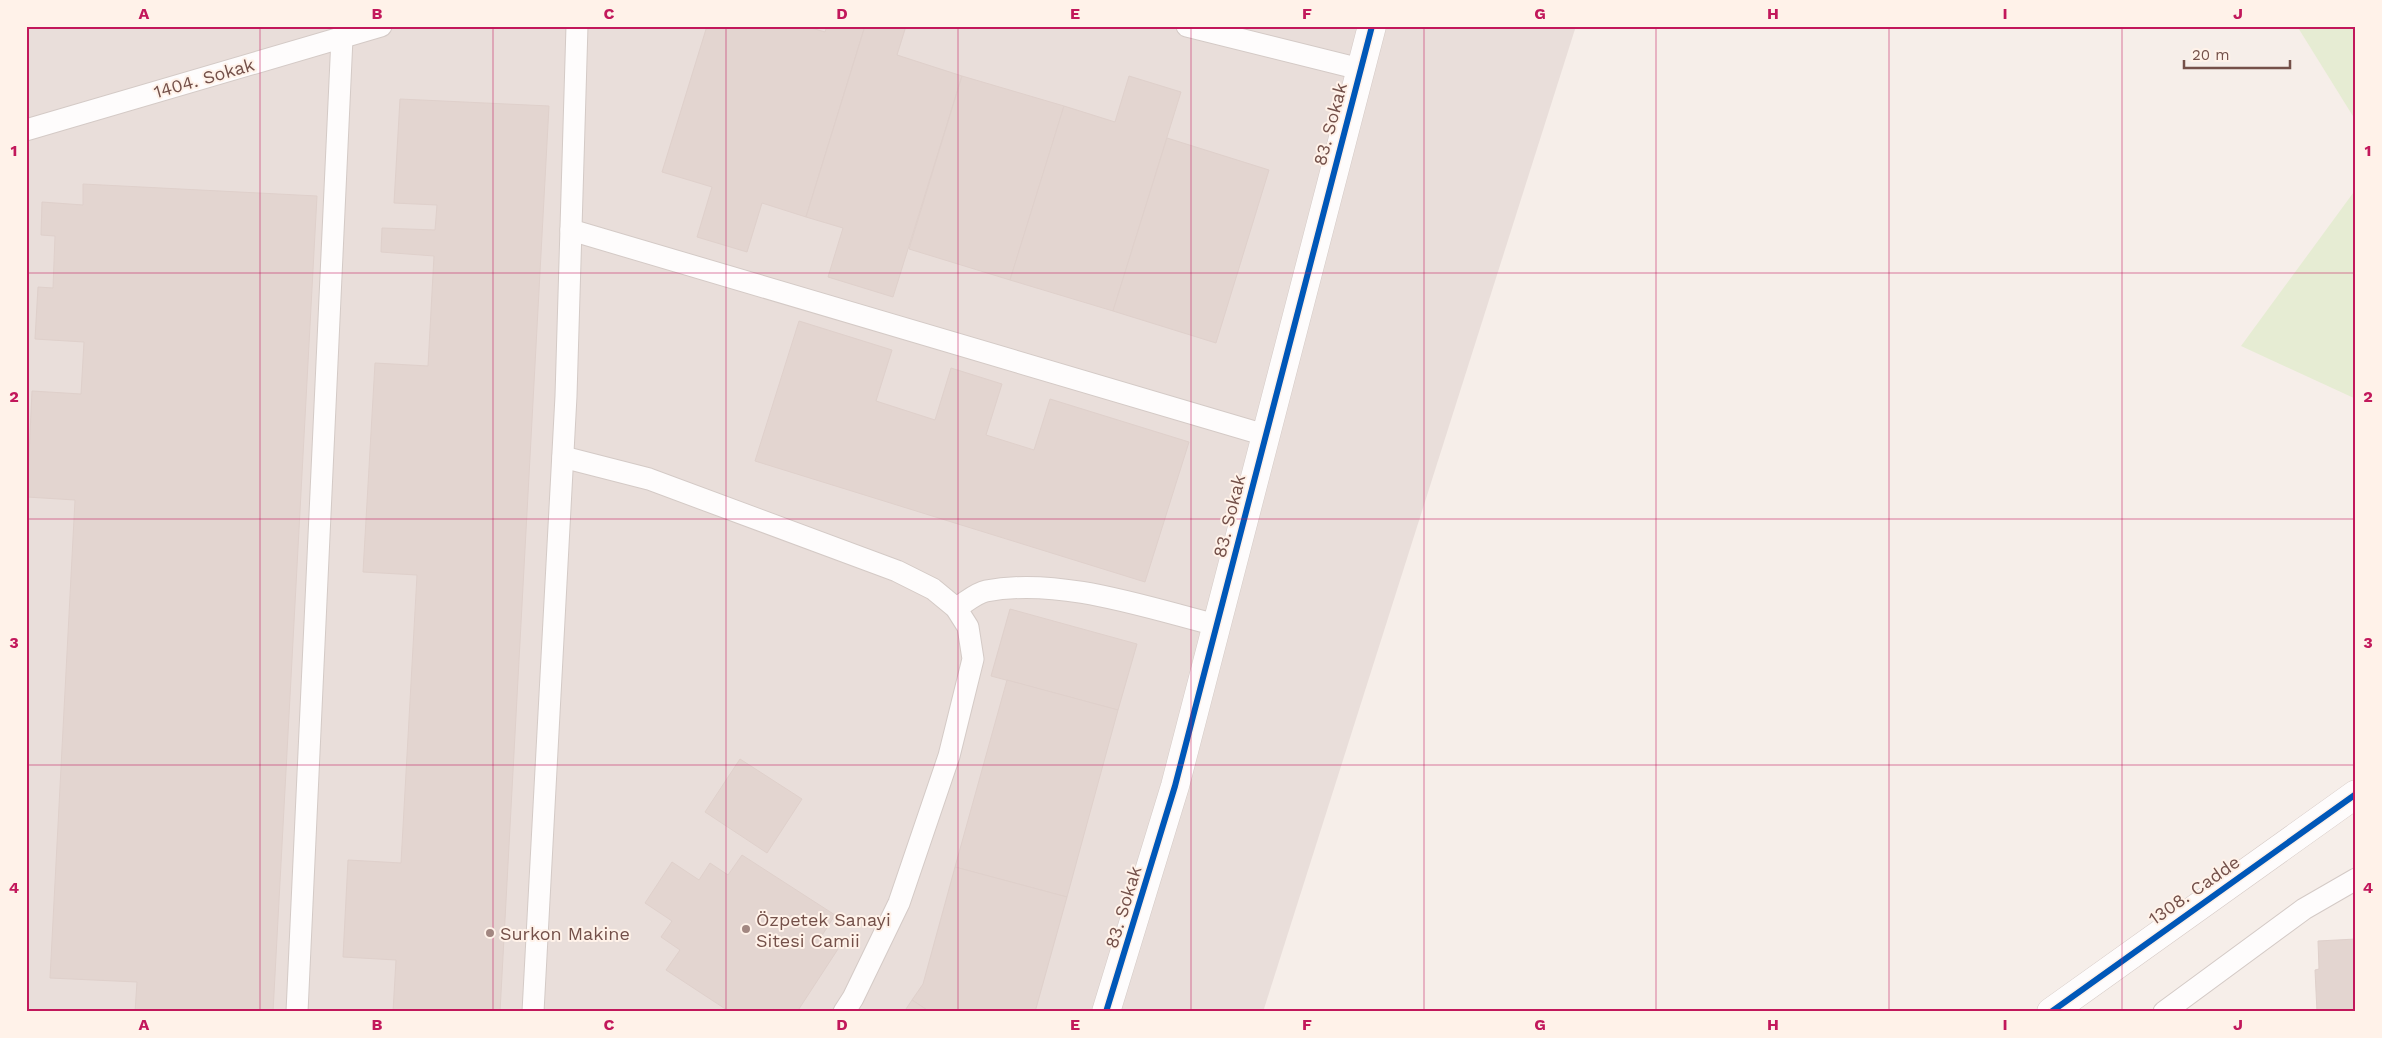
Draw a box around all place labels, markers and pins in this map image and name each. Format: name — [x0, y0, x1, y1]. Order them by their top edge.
place label: Özpetek Sanayi Sitesi Camii — [756, 909, 891, 951]
place label: Surkon Makine — [500, 923, 630, 944]
marker: Özpetek Sanayi Sitesi Camii — [740, 923, 752, 935]
marker: Surkon Makine — [484, 927, 496, 939]

